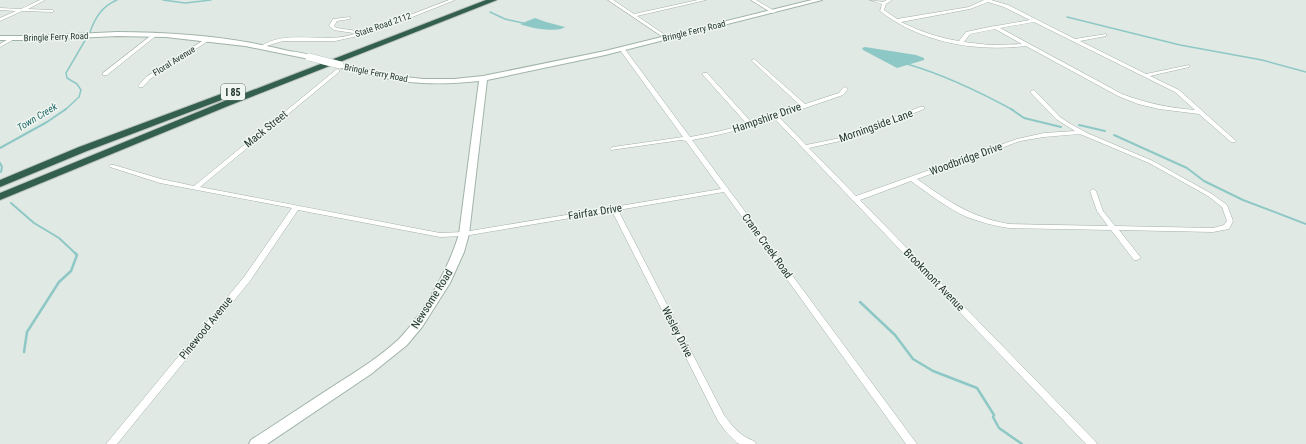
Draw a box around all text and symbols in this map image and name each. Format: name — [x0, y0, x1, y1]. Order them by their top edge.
street label: State Road 2112 — [354, 11, 413, 39]
street label: Bringle Ferry Road — [661, 18, 727, 44]
street label: Bringle Ferry Road — [23, 31, 89, 43]
street label: Floral Avenue — [151, 44, 197, 78]
street label: Bringle Ferry Road — [343, 62, 409, 84]
road number: I 85 — [221, 84, 245, 100]
water label: Town Creek — [15, 100, 59, 133]
street label: Hampshire Drive — [731, 100, 803, 136]
street label: Morningside Lane — [837, 107, 915, 145]
street label: Mack Street — [242, 108, 290, 150]
street label: Woodbridge Drive — [928, 140, 1004, 178]
street label: Fairfax Drive — [567, 201, 623, 223]
street label: Crane Creek Road — [739, 211, 795, 281]
street label: Brookmont Avenue — [901, 246, 967, 314]
street label: Newsome Road — [409, 267, 455, 331]
street label: Pinewood Avenue — [177, 294, 235, 362]
street label: Wesley Drive — [659, 305, 695, 359]

